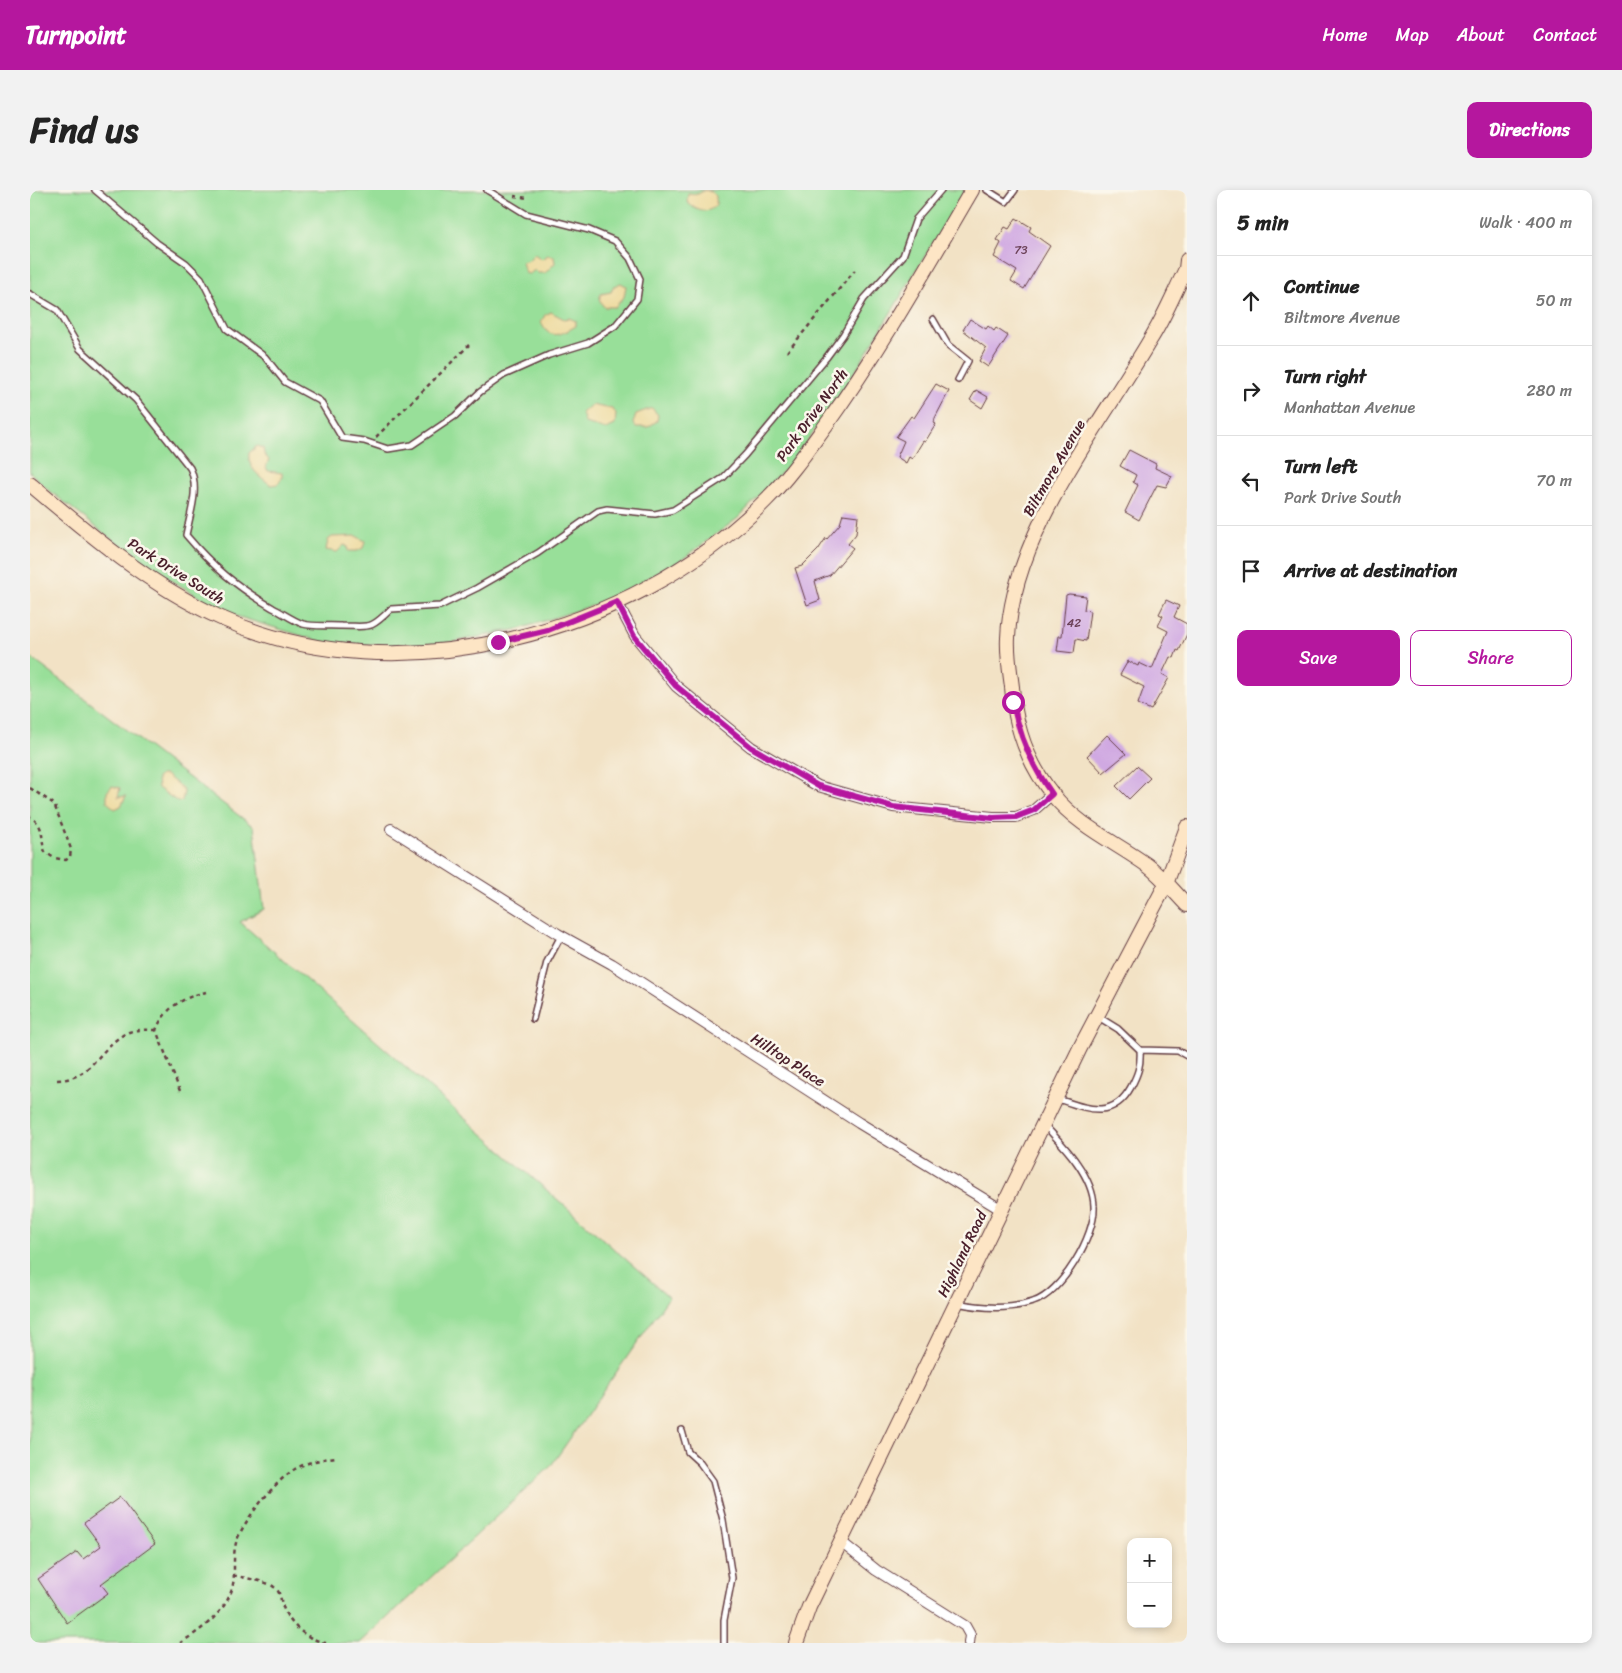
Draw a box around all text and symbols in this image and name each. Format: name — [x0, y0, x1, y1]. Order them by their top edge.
text: Turnpoint — [25, 14, 127, 56]
text: Home — [1323, 19, 1368, 51]
text: Map — [1396, 19, 1429, 51]
text: About — [1457, 19, 1505, 51]
text: Contact — [1533, 19, 1597, 51]
text: Find us — [30, 99, 138, 161]
button: Directions — [1467, 102, 1592, 158]
text: 5 min — [1237, 204, 1289, 242]
text: Walk · 400 m — [1479, 208, 1572, 237]
house number: 73 — [1014, 239, 1028, 261]
text: Continue — [1284, 270, 1360, 303]
text: 50 m — [1536, 286, 1572, 315]
icon: ahead — [1237, 287, 1265, 315]
text: Biltmore Avenue — [1284, 303, 1400, 332]
text: Turn right — [1284, 360, 1366, 393]
street label: Park Drive North — [769, 363, 855, 467]
text: 280 m — [1527, 376, 1572, 405]
icon: right — [1237, 377, 1265, 405]
text: Manhattan Avenue — [1284, 393, 1415, 422]
street label: Biltmore Avenue — [1016, 414, 1092, 522]
text: Turn left — [1284, 450, 1357, 483]
text: 70 m — [1536, 466, 1572, 495]
icon: left — [1237, 467, 1265, 495]
text: Park Drive South — [1284, 483, 1401, 512]
street label: Park Drive South — [122, 531, 230, 611]
text: Arrive at destination — [1284, 554, 1457, 587]
icon: arrive — [1237, 557, 1265, 585]
house number: 42 — [1067, 612, 1081, 634]
button: Save — [1237, 630, 1400, 686]
button: Share — [1410, 630, 1572, 686]
route end — [487, 631, 510, 654]
route start — [1002, 691, 1025, 714]
street label: Hilltop Place — [745, 1026, 831, 1094]
street label: Highland Road — [930, 1205, 995, 1302]
map controls — [1127, 1538, 1172, 1628]
button: + — [1127, 1538, 1172, 1583]
button: − — [1127, 1583, 1172, 1628]

